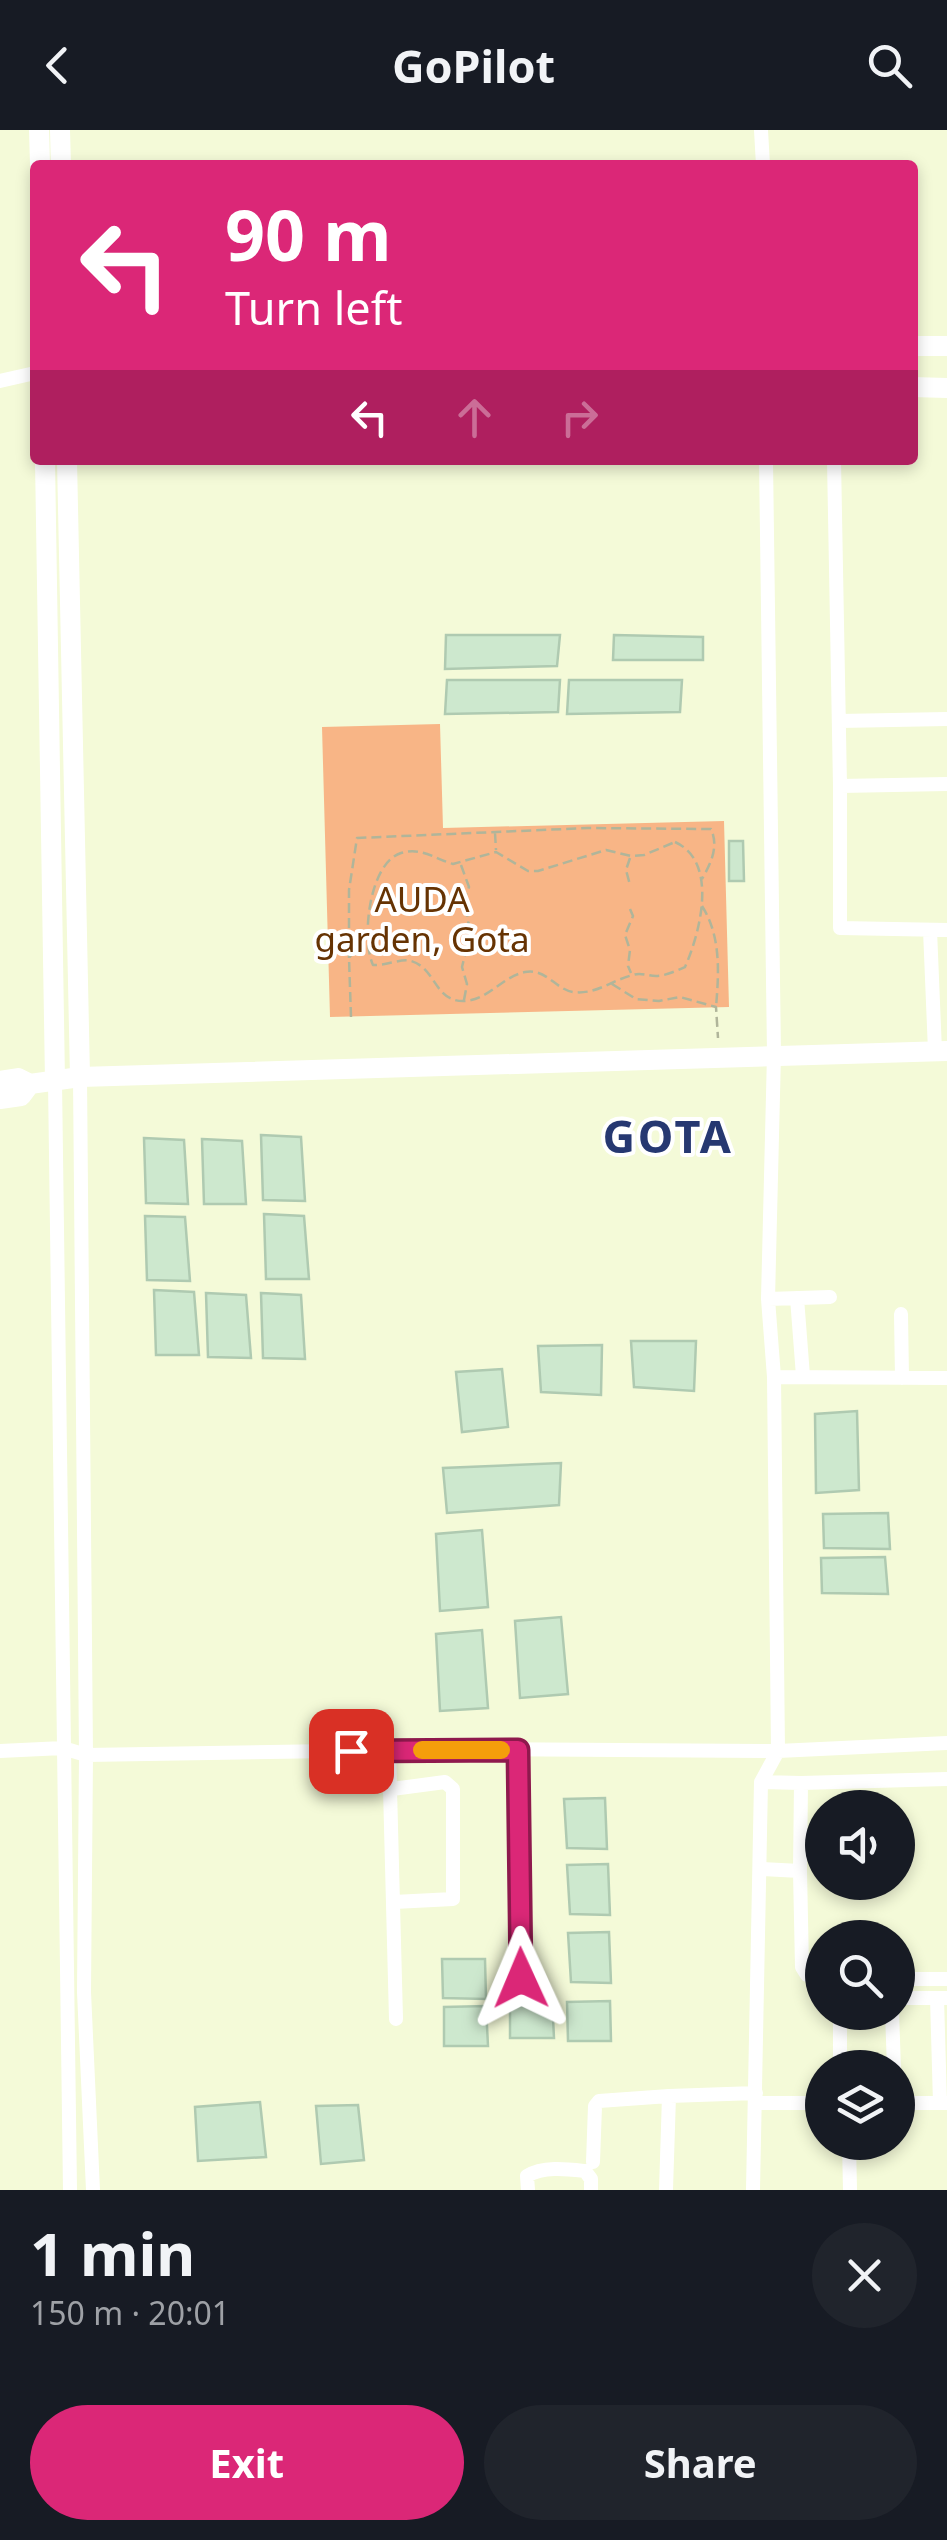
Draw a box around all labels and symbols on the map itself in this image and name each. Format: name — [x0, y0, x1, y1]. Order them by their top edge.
park label: AUDA garden, Gota — [314, 875, 530, 962]
district label: GOTA — [603, 1105, 733, 1166]
pin — [309, 1709, 394, 1794]
position arrow — [469, 1926, 573, 2030]

